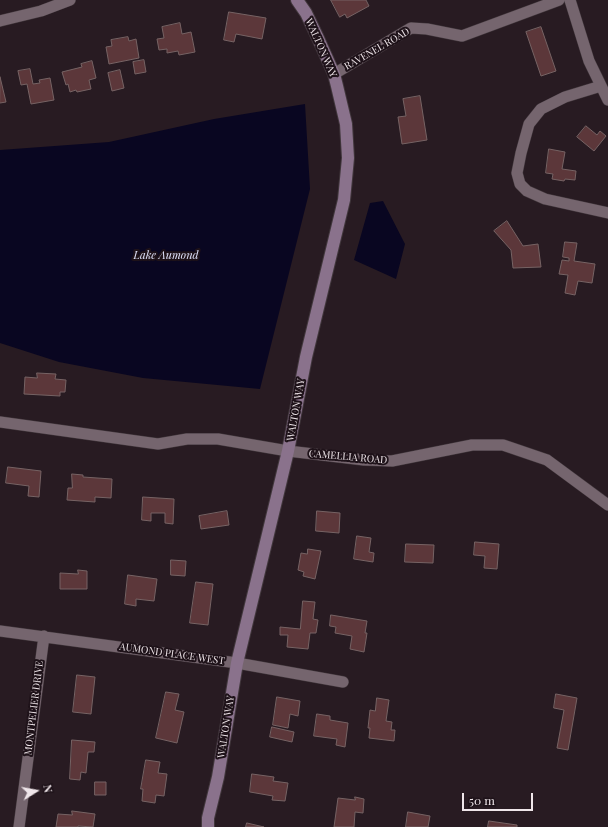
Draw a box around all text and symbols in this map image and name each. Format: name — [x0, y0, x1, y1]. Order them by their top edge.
street label: WALTON WAY — [303, 17, 339, 79]
street label: RAVENEL ROAD — [342, 25, 412, 73]
water label: Lake Aumond — [133, 249, 199, 263]
street label: WALTON WAY — [285, 378, 307, 442]
street label: CAMELLIA ROAD — [308, 448, 388, 466]
street label: AUMOND PLACE WEST — [119, 641, 225, 667]
street label: MONTPELIER DRIVE — [22, 660, 46, 756]
street label: WALTON WAY — [215, 695, 237, 759]
north arrow — [16, 771, 56, 811]
text: N — [40, 783, 56, 794]
scale bar — [464, 785, 535, 811]
text: 50 m — [469, 792, 495, 808]

